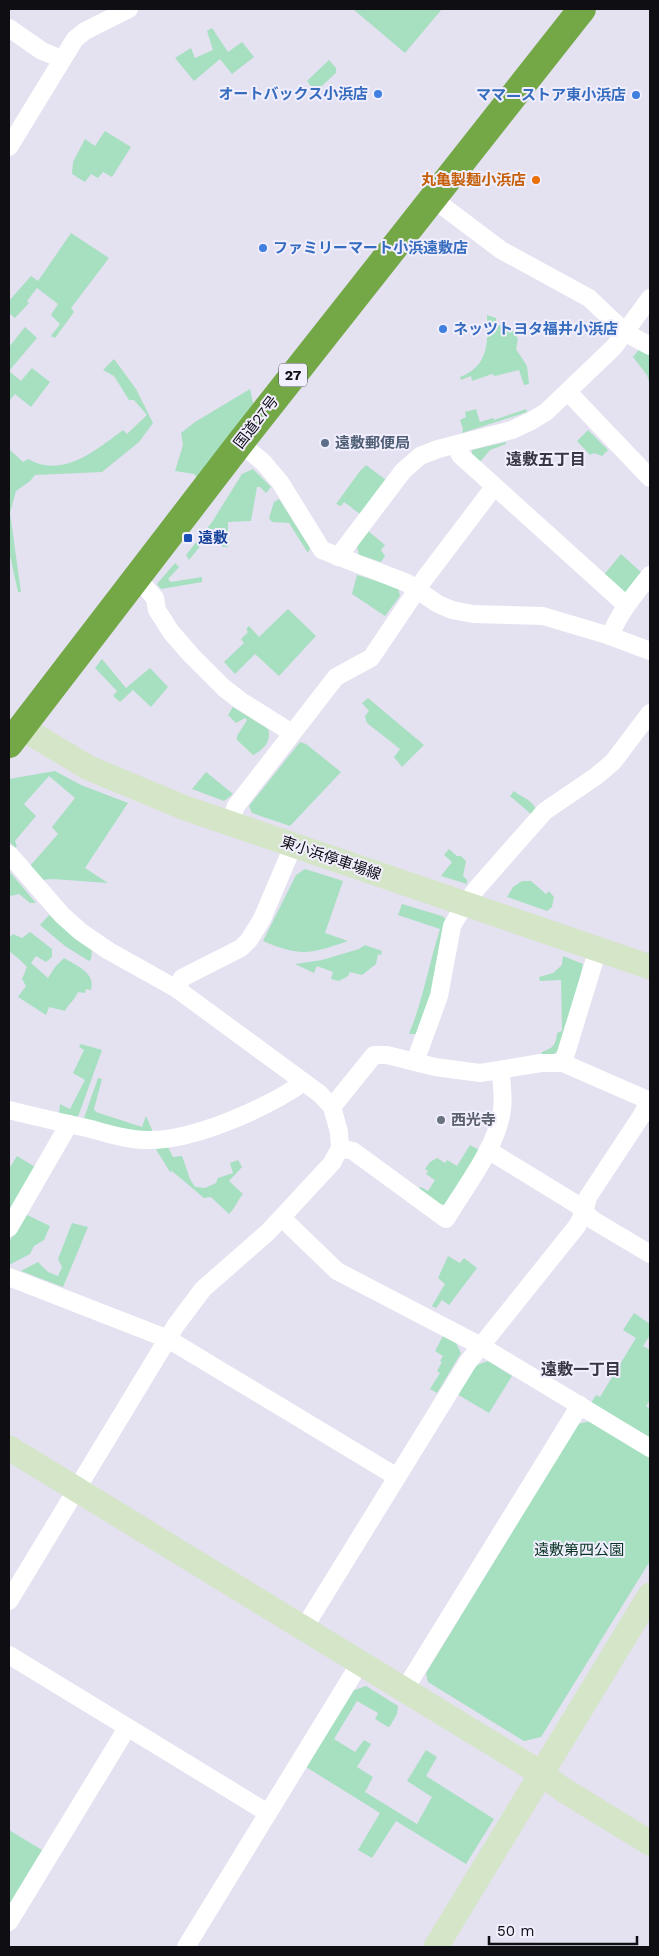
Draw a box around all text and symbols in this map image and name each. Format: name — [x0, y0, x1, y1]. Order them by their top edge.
place label: オートバックス小浜店 — [218, 85, 368, 103]
place label: ママ―ストア東小浜店 — [476, 86, 626, 104]
marker: オートバックス小浜店 — [372, 88, 384, 100]
marker: ママ―ストア東小浜店 — [630, 89, 642, 101]
place label: 丸亀製麺小浜店 — [421, 171, 526, 189]
marker: 丸亀製麺小浜店 — [530, 174, 542, 186]
place label: ファミリーマート小浜遠敷店 — [273, 239, 468, 257]
marker: ファミリーマート小浜遠敷店 — [257, 242, 269, 254]
place label: ネッツトヨタ福井小浜店 — [453, 320, 618, 338]
marker: ネッツトヨタ福井小浜店 — [437, 323, 449, 335]
road number: 27 — [279, 364, 307, 386]
street label: 国道27号 — [230, 392, 282, 452]
place label: 遠敷郵便局 — [335, 434, 410, 452]
marker: 遠敷郵便局 — [319, 437, 331, 449]
district label: 遠敷五丁目 — [506, 450, 586, 469]
place label: 遠敷 — [198, 529, 228, 547]
marker: 遠敷 — [182, 532, 194, 544]
street label: 東小浜停車場線 — [278, 832, 384, 884]
place label: 西光寺 — [451, 1111, 496, 1129]
marker: 西光寺 — [435, 1114, 447, 1126]
district label: 遠敷一丁目 — [541, 1360, 621, 1379]
park label: 遠敷第四公園 — [534, 1541, 624, 1559]
scale bar — [489, 1914, 636, 1946]
text: 50 m — [497, 1922, 534, 1940]

